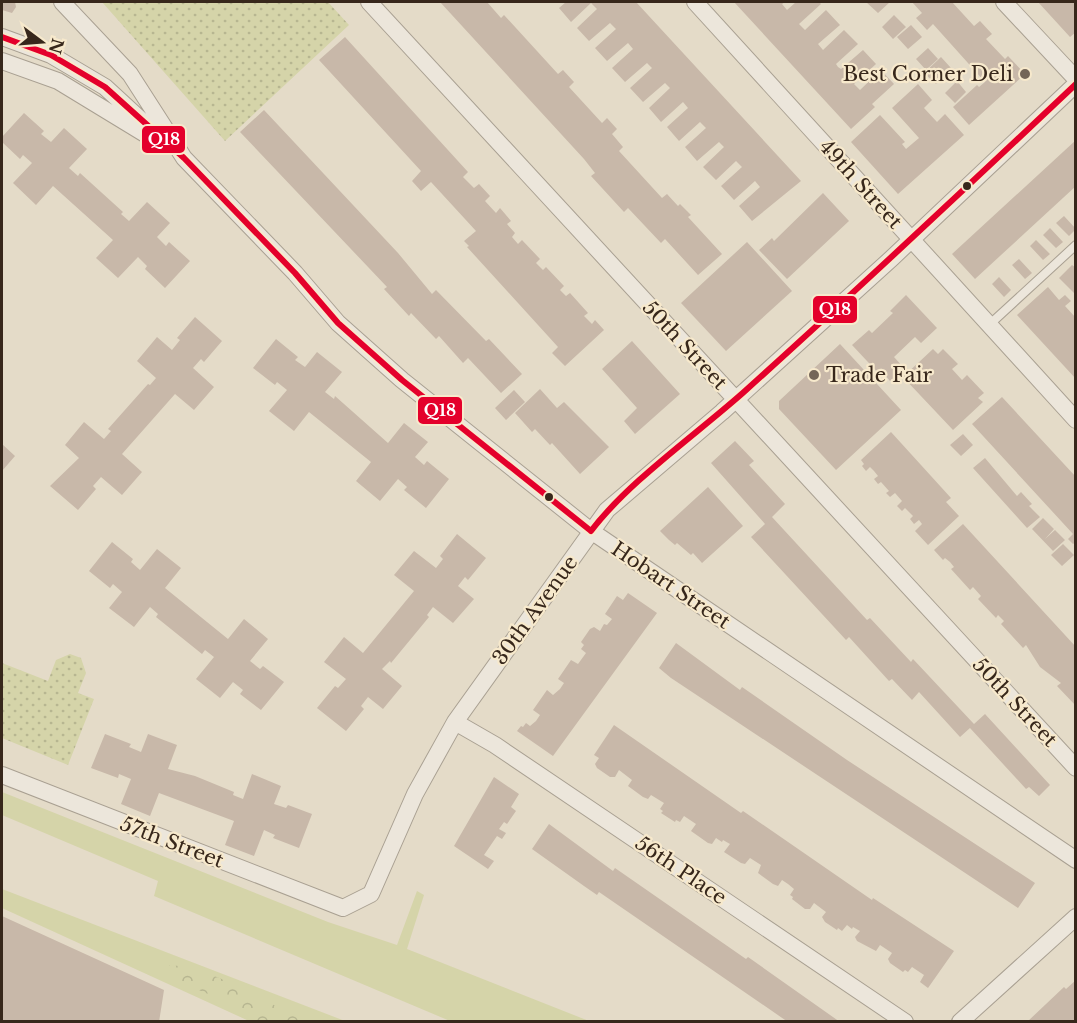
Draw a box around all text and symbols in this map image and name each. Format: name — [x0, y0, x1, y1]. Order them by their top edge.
north arrow — [12, 12, 72, 72]
text: N — [45, 36, 68, 56]
place label: Best Corner Deli — [843, 62, 1013, 86]
marker: Best Corner Deli — [1018, 67, 1032, 81]
line badge: Q18 — [141, 125, 186, 154]
text: Q18 — [148, 129, 180, 149]
street label: 49th Street — [815, 134, 908, 234]
unlabelled marker — [961, 180, 973, 192]
line badge: Q18 — [812, 295, 858, 324]
street label: 50th Street — [638, 296, 733, 395]
text: Q18 — [819, 299, 851, 319]
place label: Trade Fair — [826, 363, 933, 387]
marker: Trade Fair — [807, 368, 821, 382]
line badge: Q18 — [417, 396, 463, 425]
text: Q18 — [424, 400, 456, 420]
unlabelled marker — [543, 491, 555, 503]
street label: Hobart Street — [607, 536, 735, 634]
street label: 30th Avenue — [487, 551, 583, 669]
street label: 50th Street — [968, 653, 1063, 752]
street label: 57th Street — [117, 811, 227, 873]
street label: 56th Place — [631, 831, 731, 909]

